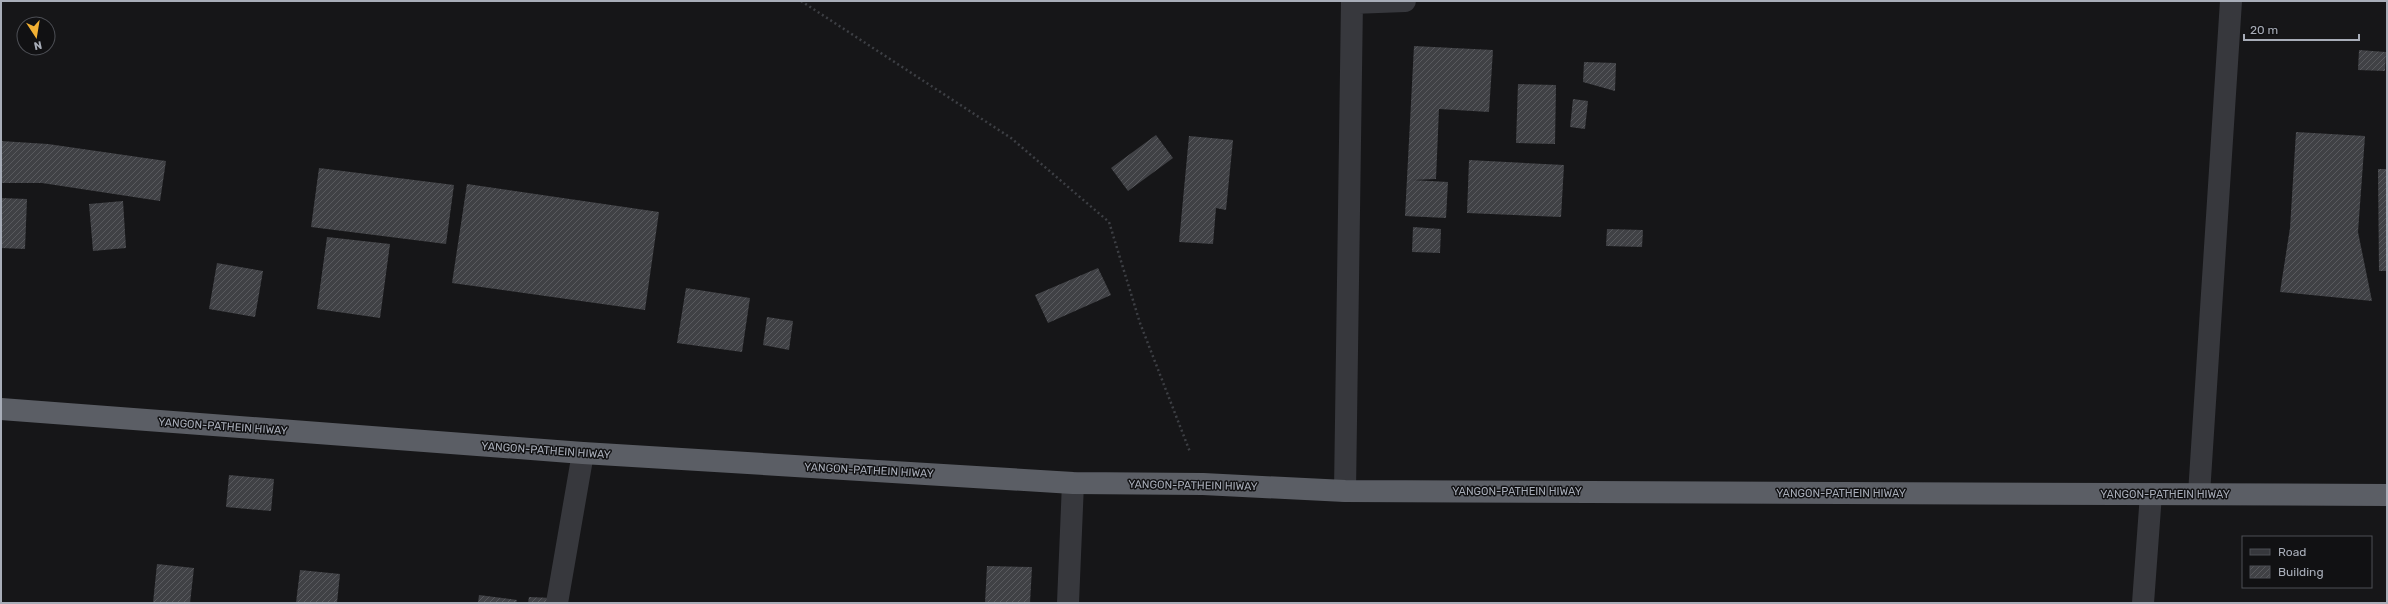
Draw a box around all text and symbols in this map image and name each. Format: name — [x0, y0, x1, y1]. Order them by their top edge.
north arrow — [16, 16, 56, 56]
scale bar — [2244, 16, 2359, 42]
text: 20 m — [2250, 23, 2278, 37]
text: N — [33, 38, 43, 52]
street label: YANGON-PATHEIN HIWAY — [158, 415, 288, 438]
street label: YANGON-PATHEIN HIWAY — [481, 439, 611, 462]
street label: YANGON-PATHEIN HIWAY — [804, 461, 934, 480]
street label: YANGON-PATHEIN HIWAY — [1128, 478, 1258, 493]
street label: YANGON-PATHEIN HIWAY — [1452, 485, 1582, 498]
street label: YANGON-PATHEIN HIWAY — [1776, 487, 1906, 500]
street label: YANGON-PATHEIN HIWAY — [2100, 488, 2230, 501]
legend — [2242, 536, 2372, 588]
text: Road — [2278, 545, 2306, 559]
text: Building — [2278, 565, 2324, 579]

